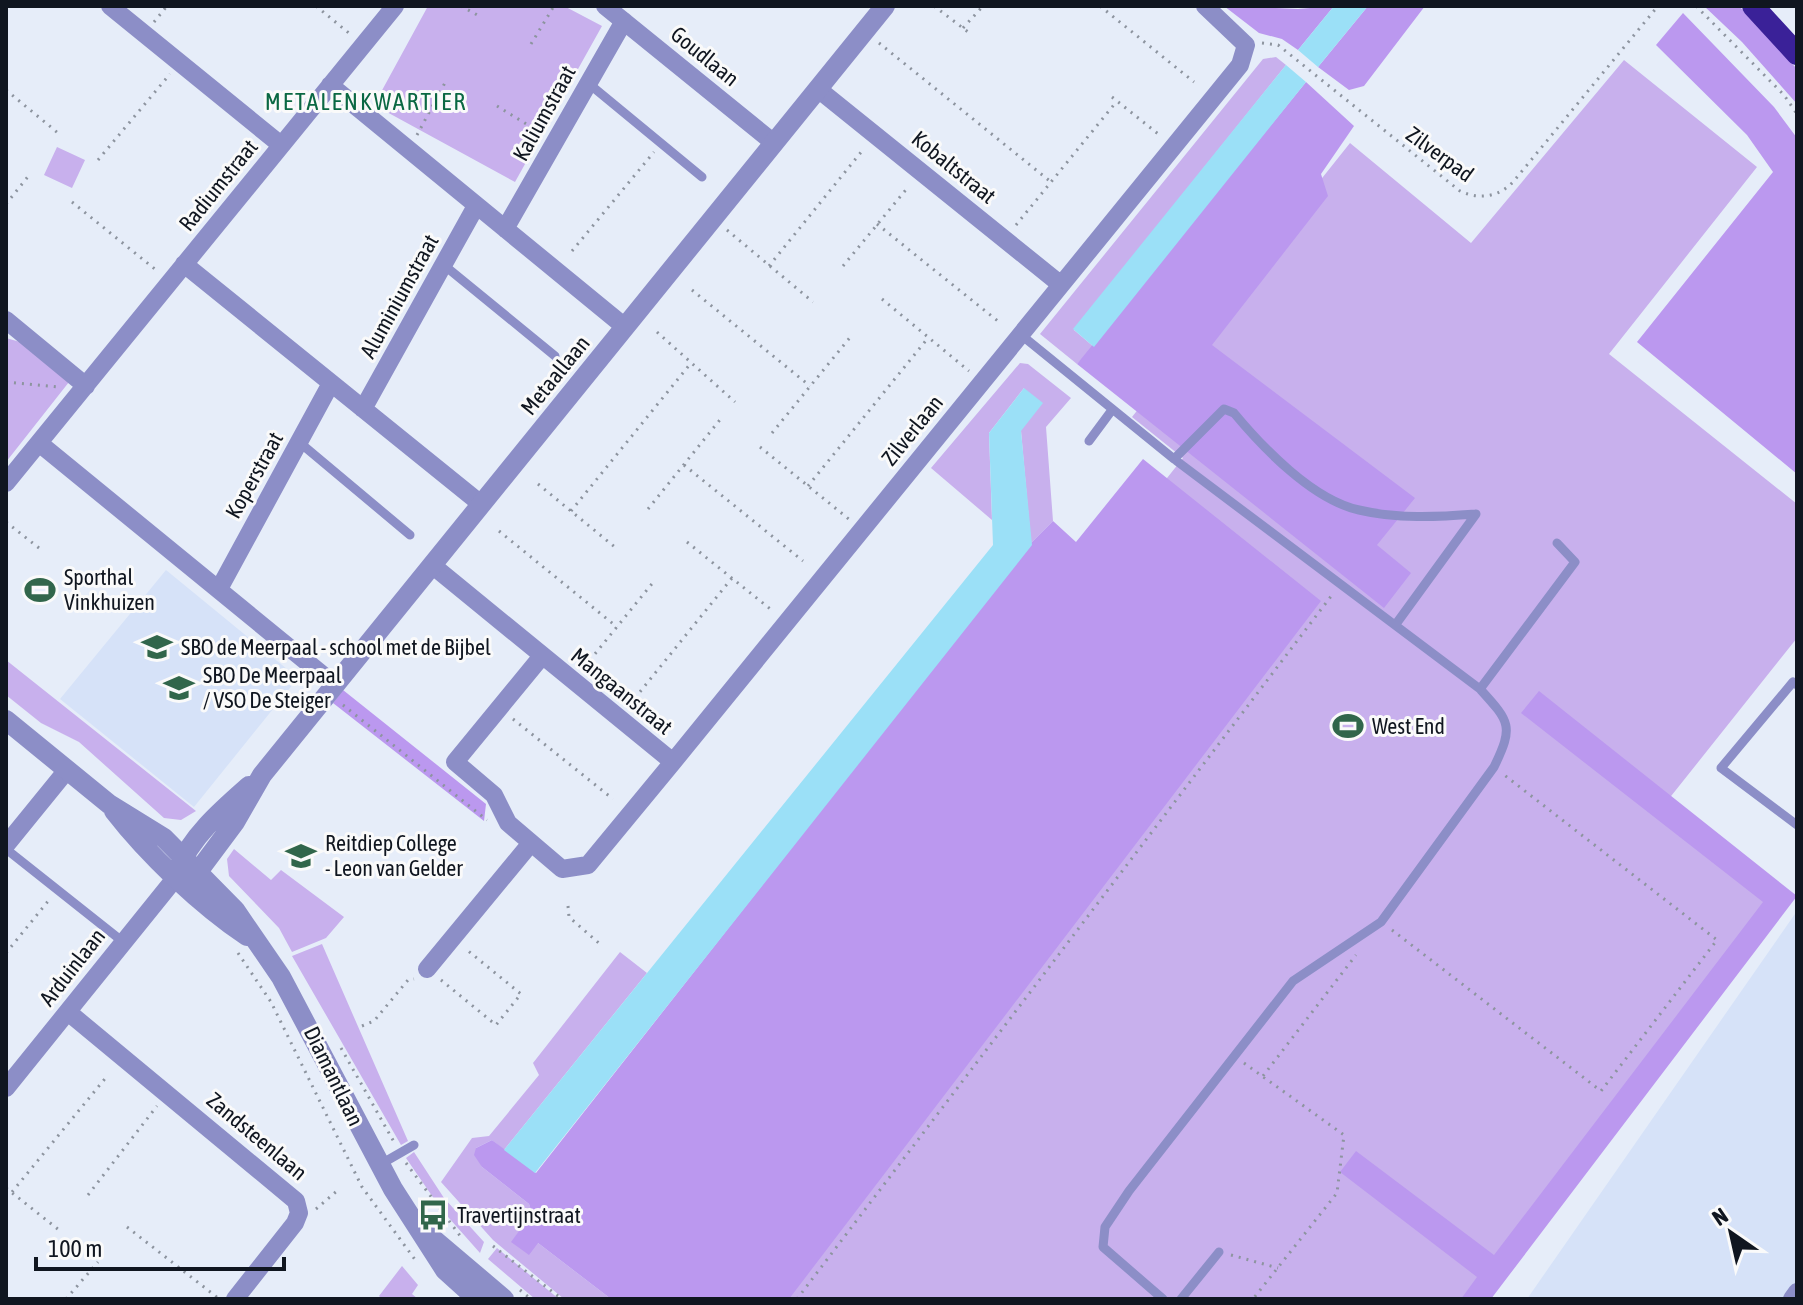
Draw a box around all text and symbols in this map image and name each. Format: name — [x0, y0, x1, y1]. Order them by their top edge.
street label: Goudlaan — [666, 21, 744, 91]
street label: Kaliumstraat — [507, 61, 581, 165]
district label: METALENKWARTIER — [265, 88, 467, 115]
street label: Zilverpad — [1401, 121, 1479, 187]
street label: Kobaltstraat — [907, 125, 1001, 209]
street label: Radiumstraat — [173, 134, 263, 236]
street label: Aluminiumstraat — [354, 230, 444, 362]
street label: Metaallaan — [515, 330, 595, 420]
street label: Zilverlaan — [876, 390, 948, 470]
street label: Koperstraat — [220, 427, 288, 523]
place label: Sporthal Vinkhuizen — [64, 564, 155, 615]
sports icon: Sporthal Vinkhuizen — [23, 573, 57, 607]
school or university icon: SBO de Meerpaal - school met de Bijbel — [140, 630, 174, 664]
place label: SBO de Meerpaal - school met de Bijbel — [181, 634, 491, 660]
street label: Mangaanstraat — [566, 642, 678, 740]
place label: SBO De Meerpaal / VSO De Steiger — [203, 662, 342, 713]
school or university icon: SBO De Meerpaal / VSO De Steiger — [162, 671, 196, 705]
sports icon: West End — [1331, 709, 1365, 743]
place label: West End — [1372, 713, 1445, 739]
place label: Reitdiep College - Leon van Gelder — [325, 830, 463, 881]
school or university icon: Reitdiep College - Leon van Gelder — [284, 839, 318, 873]
street label: Arduinlaan — [34, 923, 110, 1011]
street label: Diamantlaan — [299, 1022, 369, 1130]
street label: Zandsteenlaan — [202, 1087, 312, 1185]
north arrow — [1691, 1193, 1771, 1273]
bus stop icon: Travertijnstraat — [416, 1198, 450, 1232]
place label: Travertijnstraat — [457, 1202, 581, 1228]
text: N — [1707, 1202, 1732, 1231]
scale bar — [36, 1221, 284, 1271]
text: 100 m — [48, 1235, 102, 1262]

